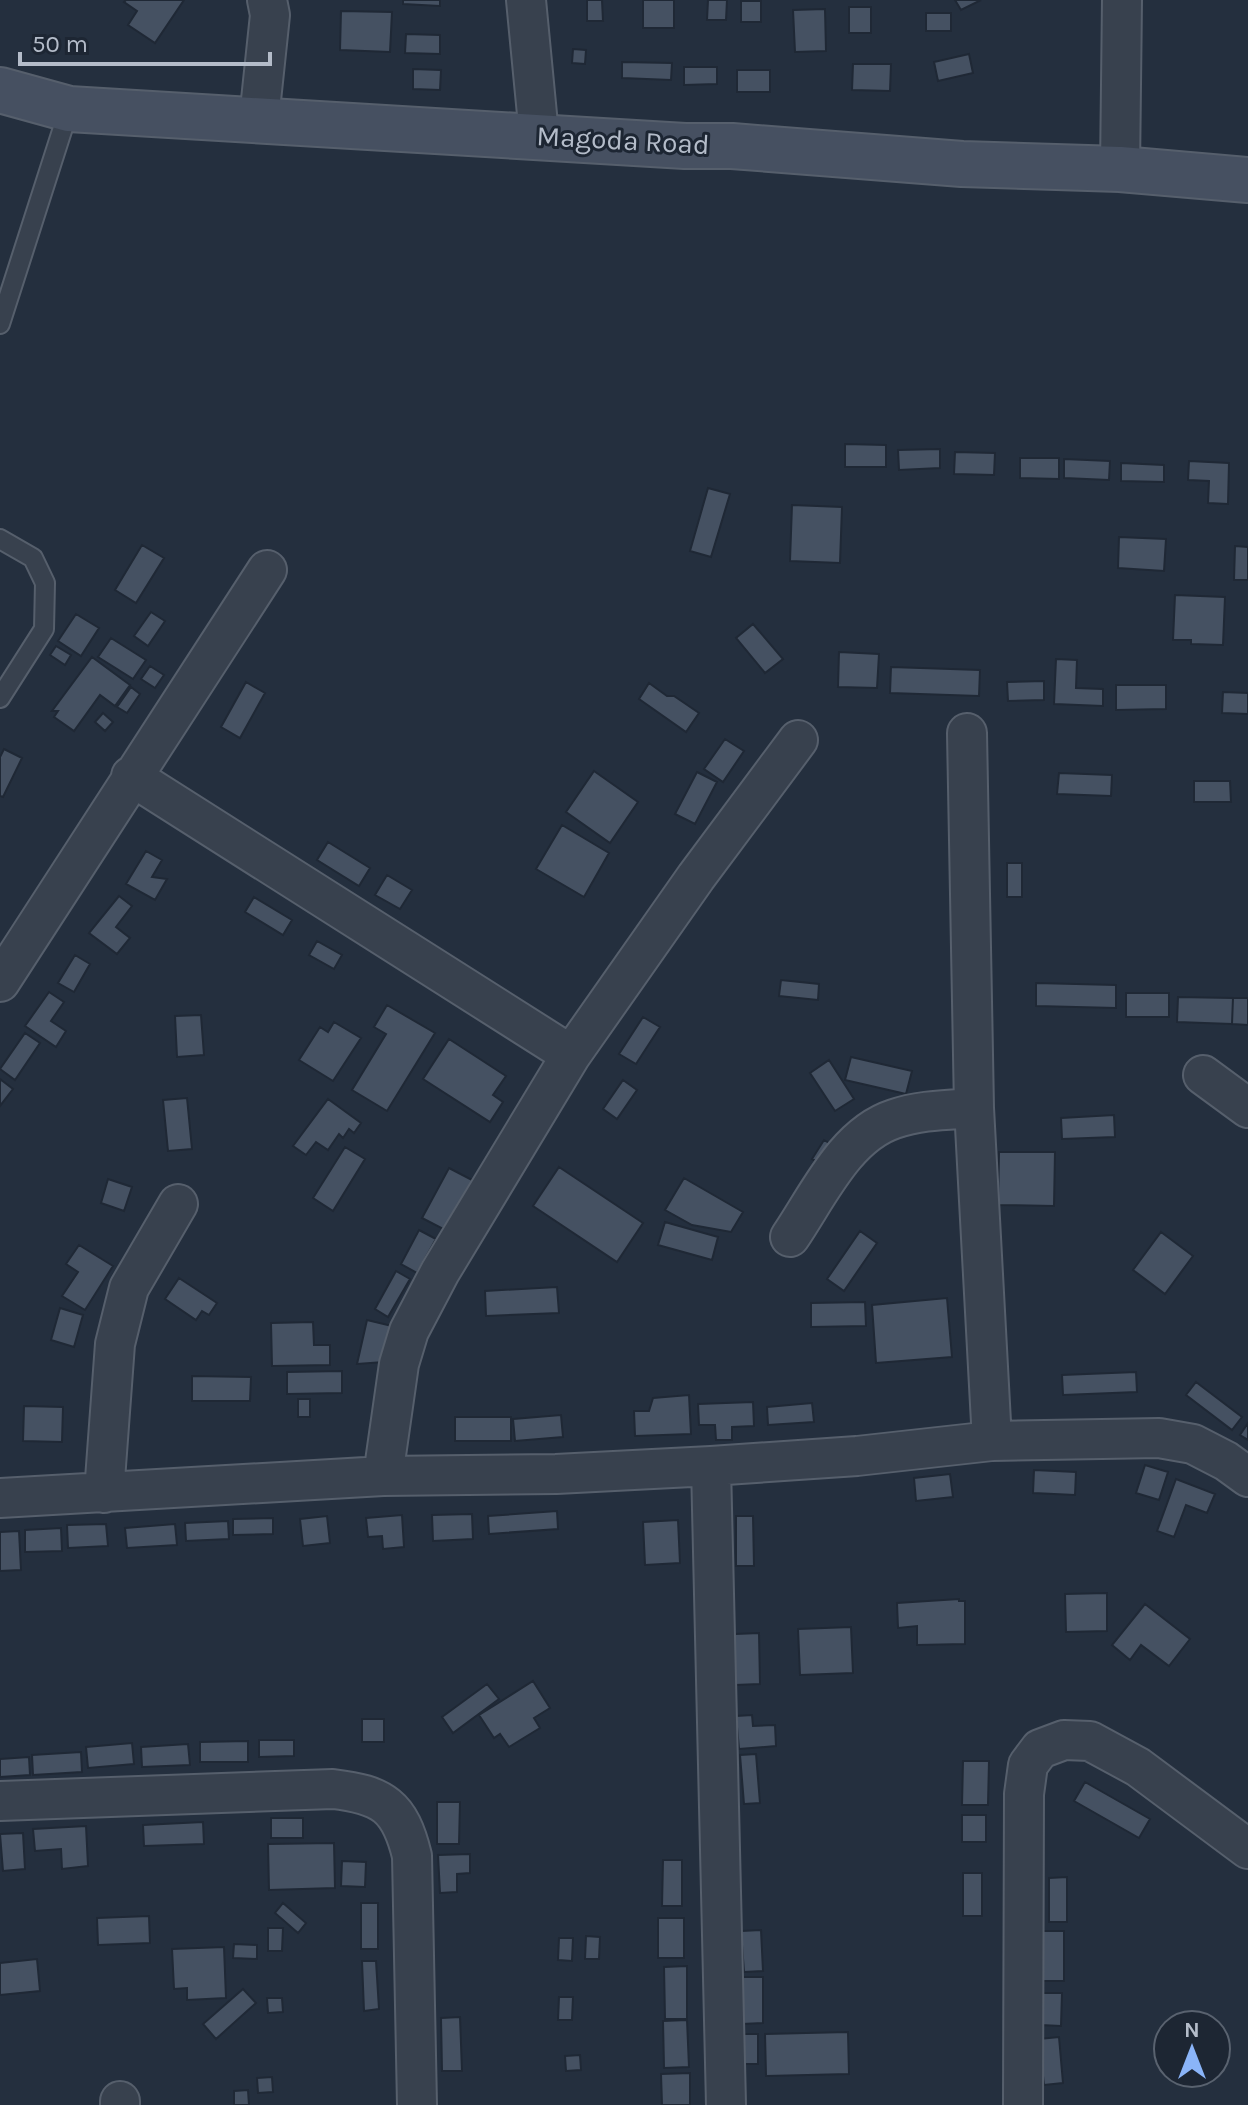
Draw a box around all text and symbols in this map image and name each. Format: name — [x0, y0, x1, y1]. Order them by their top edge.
scale bar — [20, 16, 270, 66]
text: 50 m — [32, 30, 88, 58]
street label: Magoda Road — [536, 119, 710, 161]
north arrow — [1152, 2009, 1232, 2089]
text: N — [1184, 2017, 1200, 2043]

